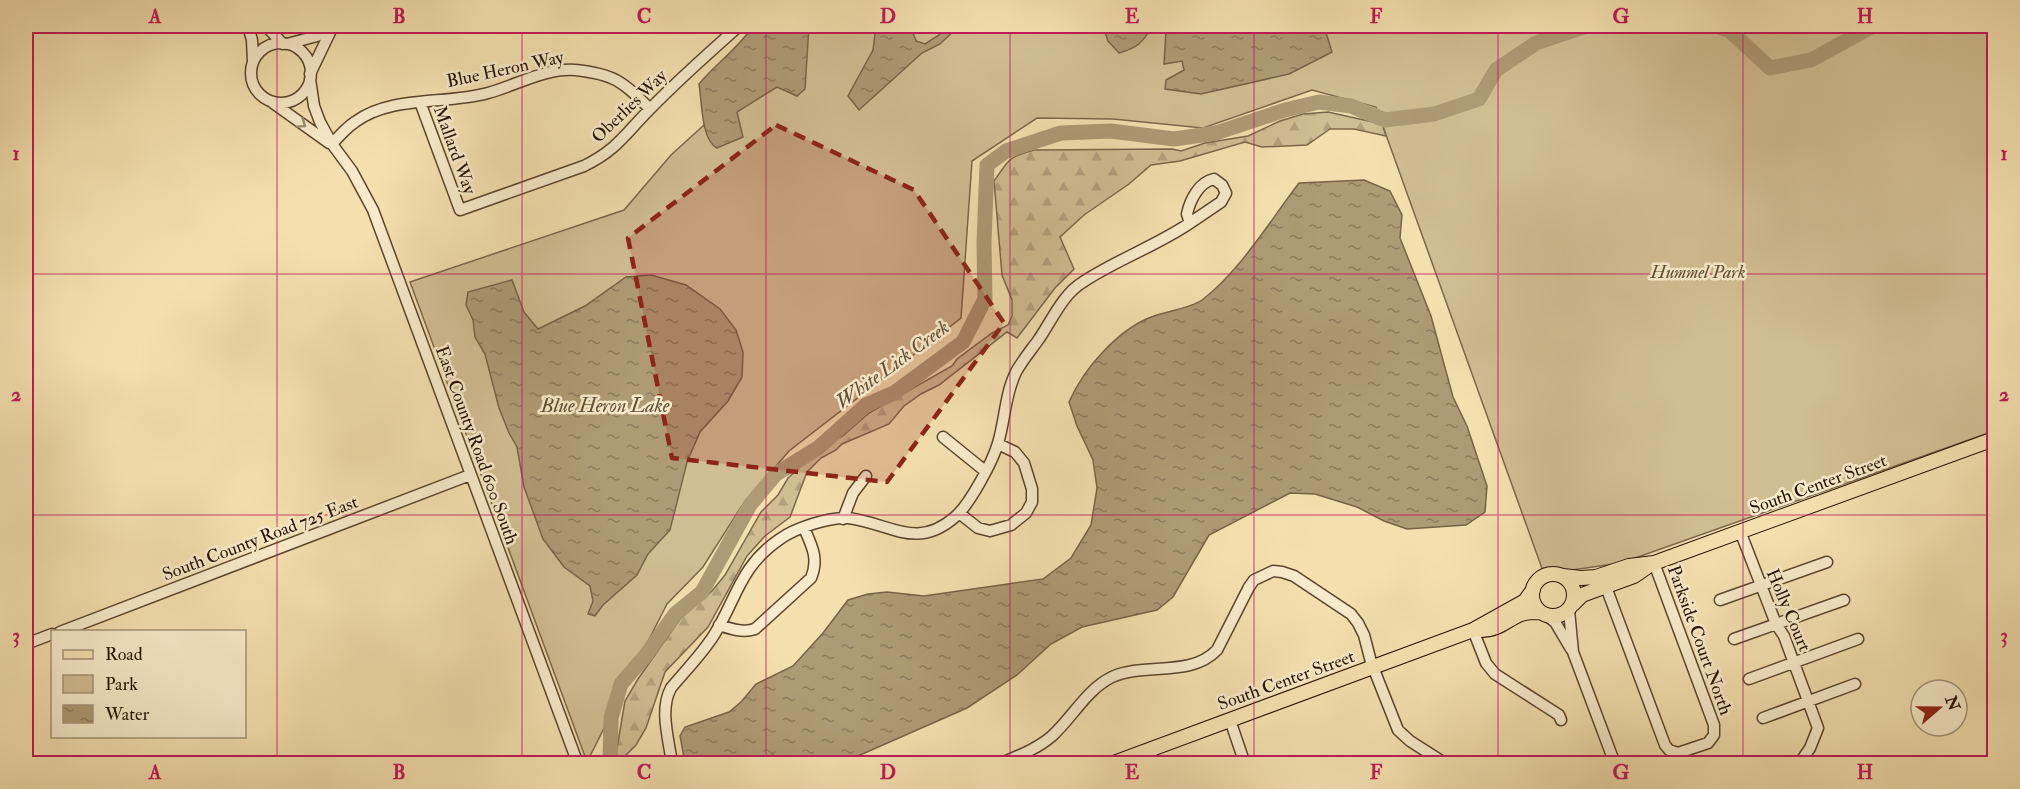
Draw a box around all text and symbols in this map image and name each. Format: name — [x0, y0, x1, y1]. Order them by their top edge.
text: A — [148, 4, 162, 29]
text: B — [392, 4, 406, 29]
text: C — [637, 4, 651, 29]
text: D — [880, 4, 896, 29]
text: E — [1125, 4, 1140, 29]
text: F — [1370, 4, 1383, 29]
text: G — [1613, 4, 1630, 29]
text: H — [1857, 4, 1873, 29]
street label: Blue Heron Way — [444, 46, 567, 93]
street label: Oberlies Way — [587, 64, 673, 148]
street label: Mallard Way — [428, 103, 482, 199]
one-way arrow — [295, 117, 306, 128]
text: 1 — [12, 141, 20, 166]
text: 1 — [2000, 141, 2008, 166]
park label: Hummel Park — [1650, 261, 1745, 284]
water label: White Lick Creek — [831, 315, 954, 414]
street label: East County Road 600 South — [430, 343, 523, 548]
text: 2 — [11, 382, 21, 407]
text: 2 — [1999, 382, 2009, 407]
water label: Blue Heron Lake — [540, 393, 670, 418]
street label: South Center Street — [1747, 449, 1890, 520]
street label: South County Road 725 East — [159, 490, 361, 586]
street label: Parkside Court North — [1662, 562, 1737, 719]
street label: Holly Court — [1761, 565, 1816, 655]
text: 3 — [12, 623, 20, 648]
text: 3 — [2000, 623, 2008, 648]
legend — [51, 630, 246, 738]
text: Road — [105, 643, 143, 666]
street label: South Center Street — [1215, 645, 1358, 716]
text: Park — [105, 673, 138, 696]
north arrow — [1909, 678, 1969, 738]
text: N — [1940, 692, 1964, 714]
text: Water — [104, 703, 149, 726]
text: A — [148, 760, 162, 785]
text: B — [392, 760, 406, 785]
text: C — [637, 760, 651, 785]
text: D — [880, 760, 896, 785]
text: E — [1125, 760, 1140, 785]
text: F — [1370, 760, 1383, 785]
text: G — [1613, 760, 1630, 785]
text: H — [1857, 760, 1873, 785]

